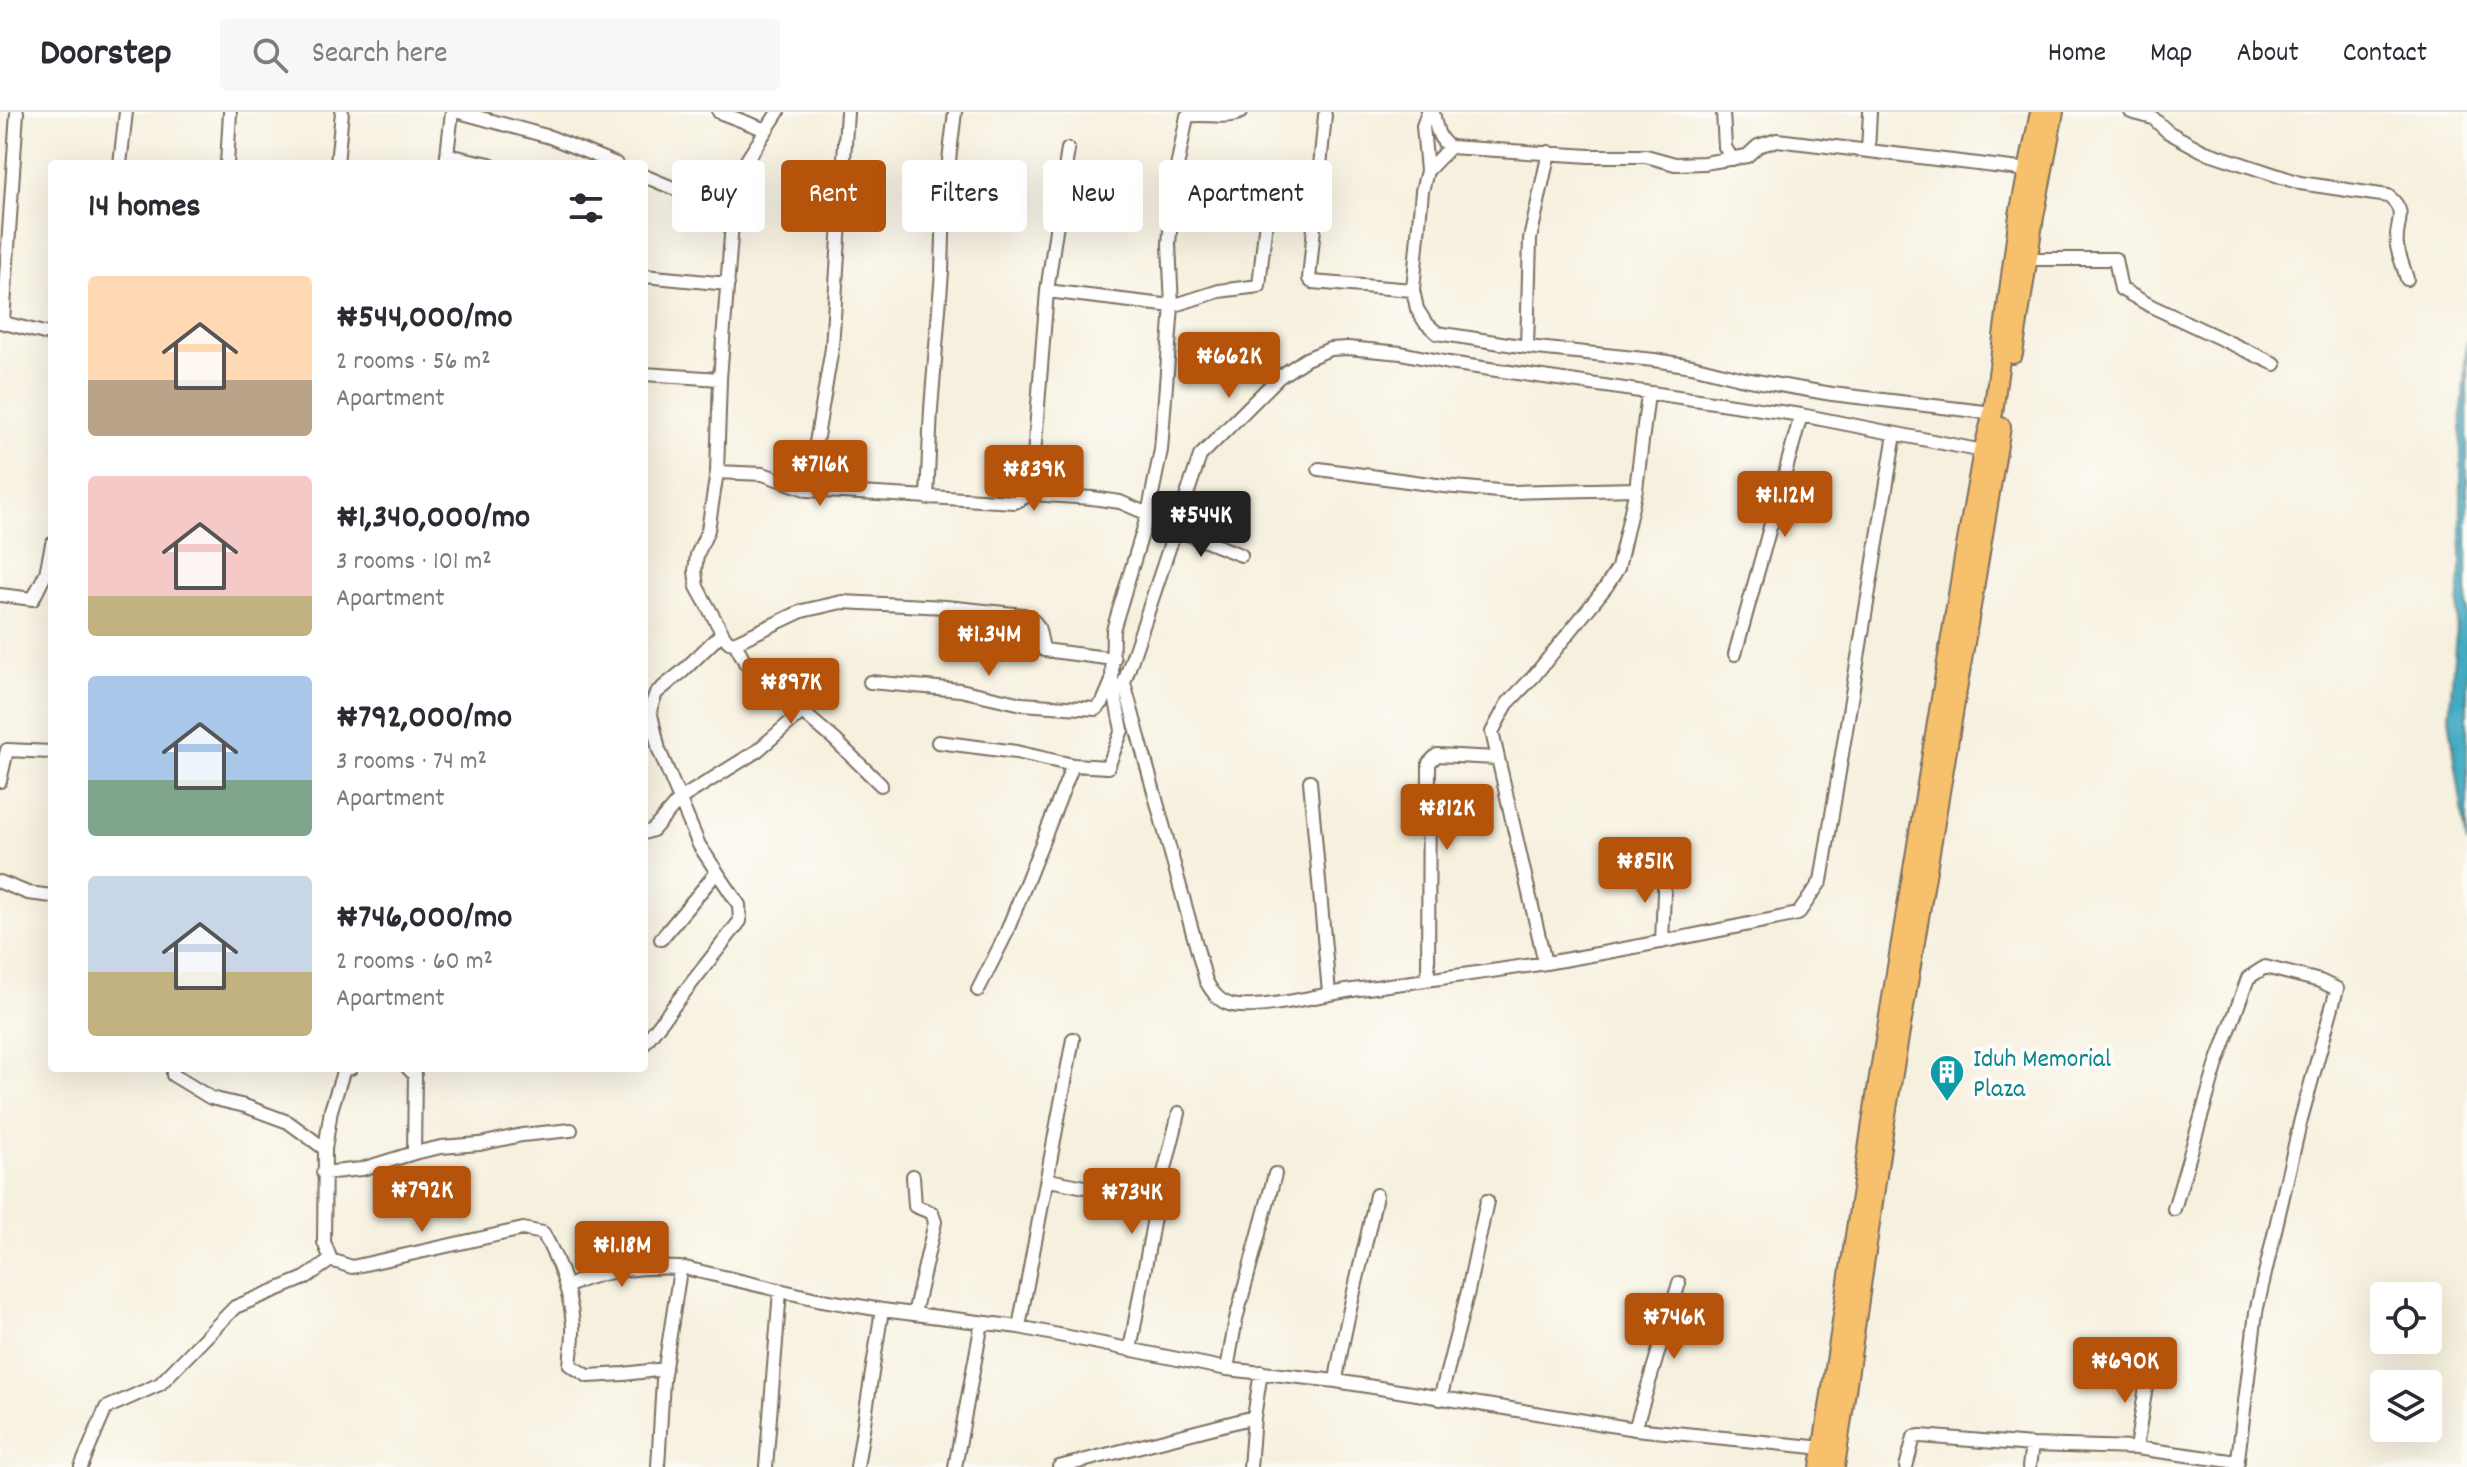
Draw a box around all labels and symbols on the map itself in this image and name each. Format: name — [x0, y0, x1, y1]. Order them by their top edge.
pin: ₦662K — [1173, 332, 1285, 400]
pin: ₦716K — [764, 440, 876, 508]
pin: ₦839K — [978, 445, 1090, 513]
pin: ₦1.12M — [1720, 471, 1850, 539]
pin: ₦544K — [1145, 491, 1257, 559]
pin: ₦1.34M — [924, 610, 1054, 678]
pin: ₦897K — [735, 658, 847, 726]
pin: ₦812K — [1391, 784, 1503, 852]
pin: ₦851K — [1589, 837, 1701, 905]
place label: Iduh Memorial Plaza — [1973, 1042, 2111, 1109]
building icon: Iduh Memorial Plaza — [1928, 1053, 1966, 1103]
pin: ₦792K — [366, 1166, 478, 1234]
pin: ₦734K — [1076, 1168, 1188, 1236]
pin: ₦1.18M — [557, 1221, 687, 1289]
pin: ₦746K — [1618, 1293, 1730, 1361]
pin: ₦690K — [2069, 1337, 2181, 1405]

